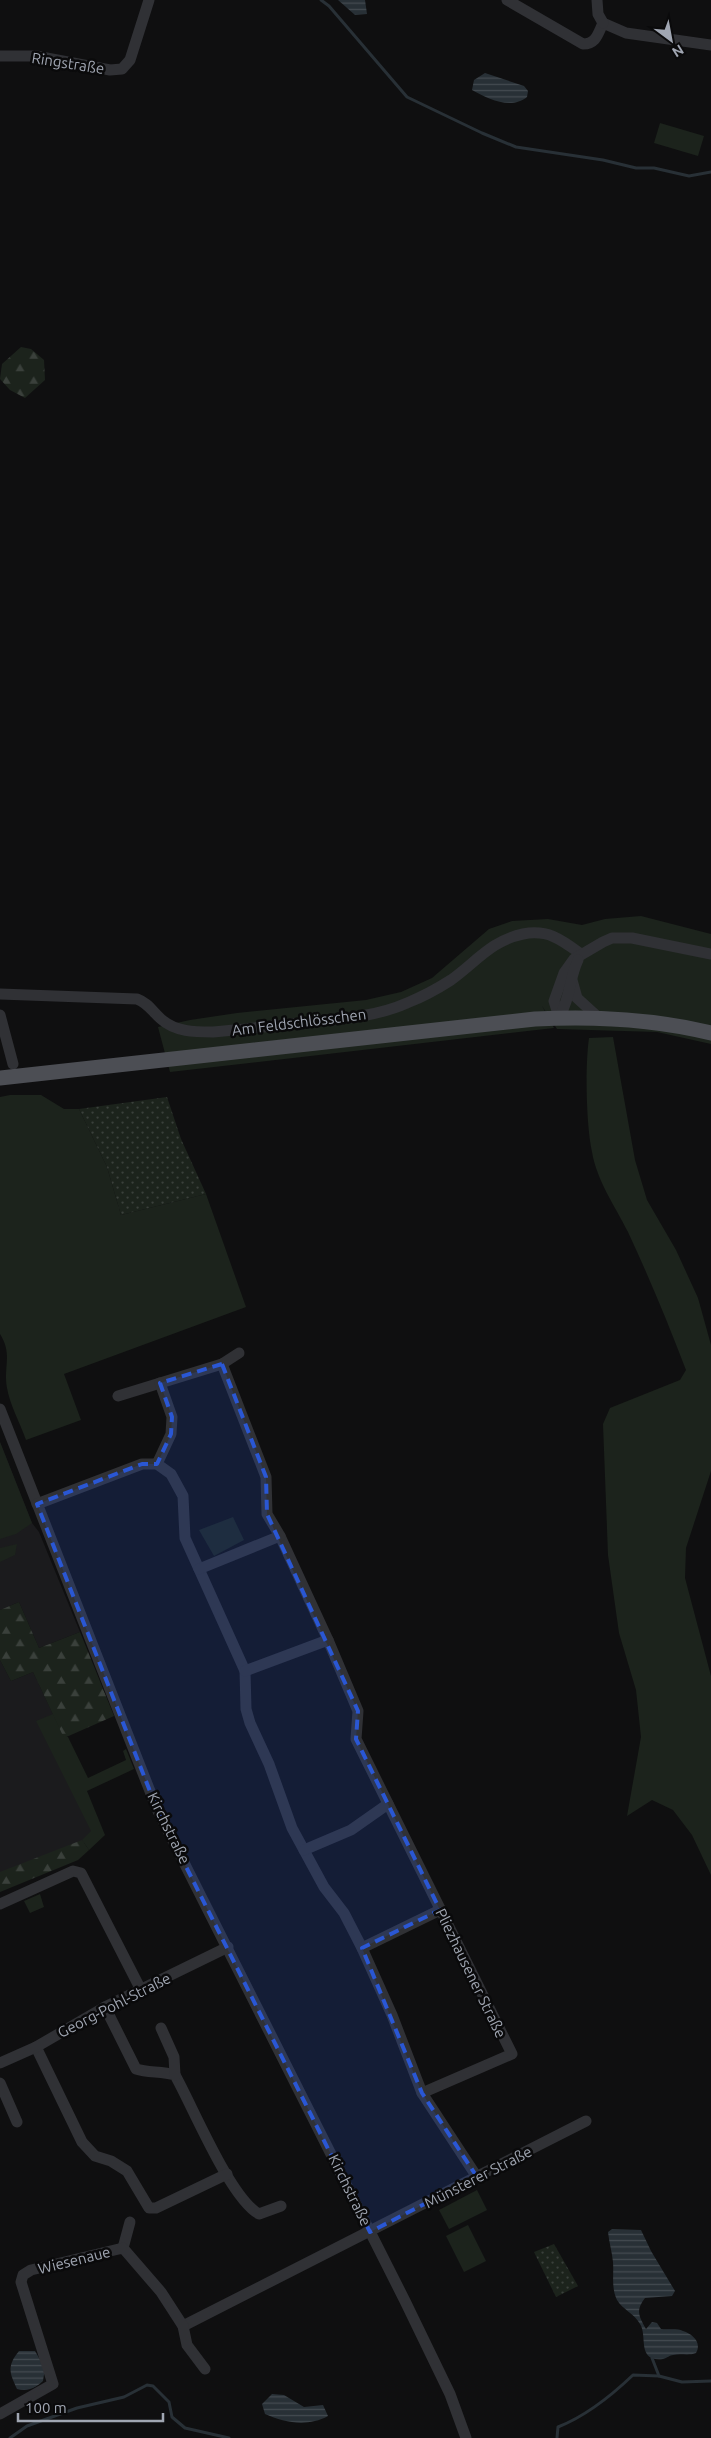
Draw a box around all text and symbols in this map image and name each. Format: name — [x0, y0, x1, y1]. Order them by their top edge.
north arrow — [646, 15, 696, 65]
text: N — [669, 41, 687, 61]
street label: Ringstraße — [30, 49, 106, 77]
street label: Am Feldschlösschen — [231, 1005, 367, 1039]
street label: Kirchstraße — [144, 1789, 194, 1867]
street label: Pliezhausener Straße — [432, 1906, 510, 2040]
street label: Georg-Pohl-Straße — [55, 1969, 173, 2041]
street label: Münsterer Straße — [421, 2143, 535, 2211]
street label: Kirchstraße — [325, 2151, 375, 2229]
street label: Wiesenaue — [36, 2243, 112, 2277]
scale bar — [18, 2390, 162, 2422]
text: 100 m — [25, 2399, 67, 2416]

